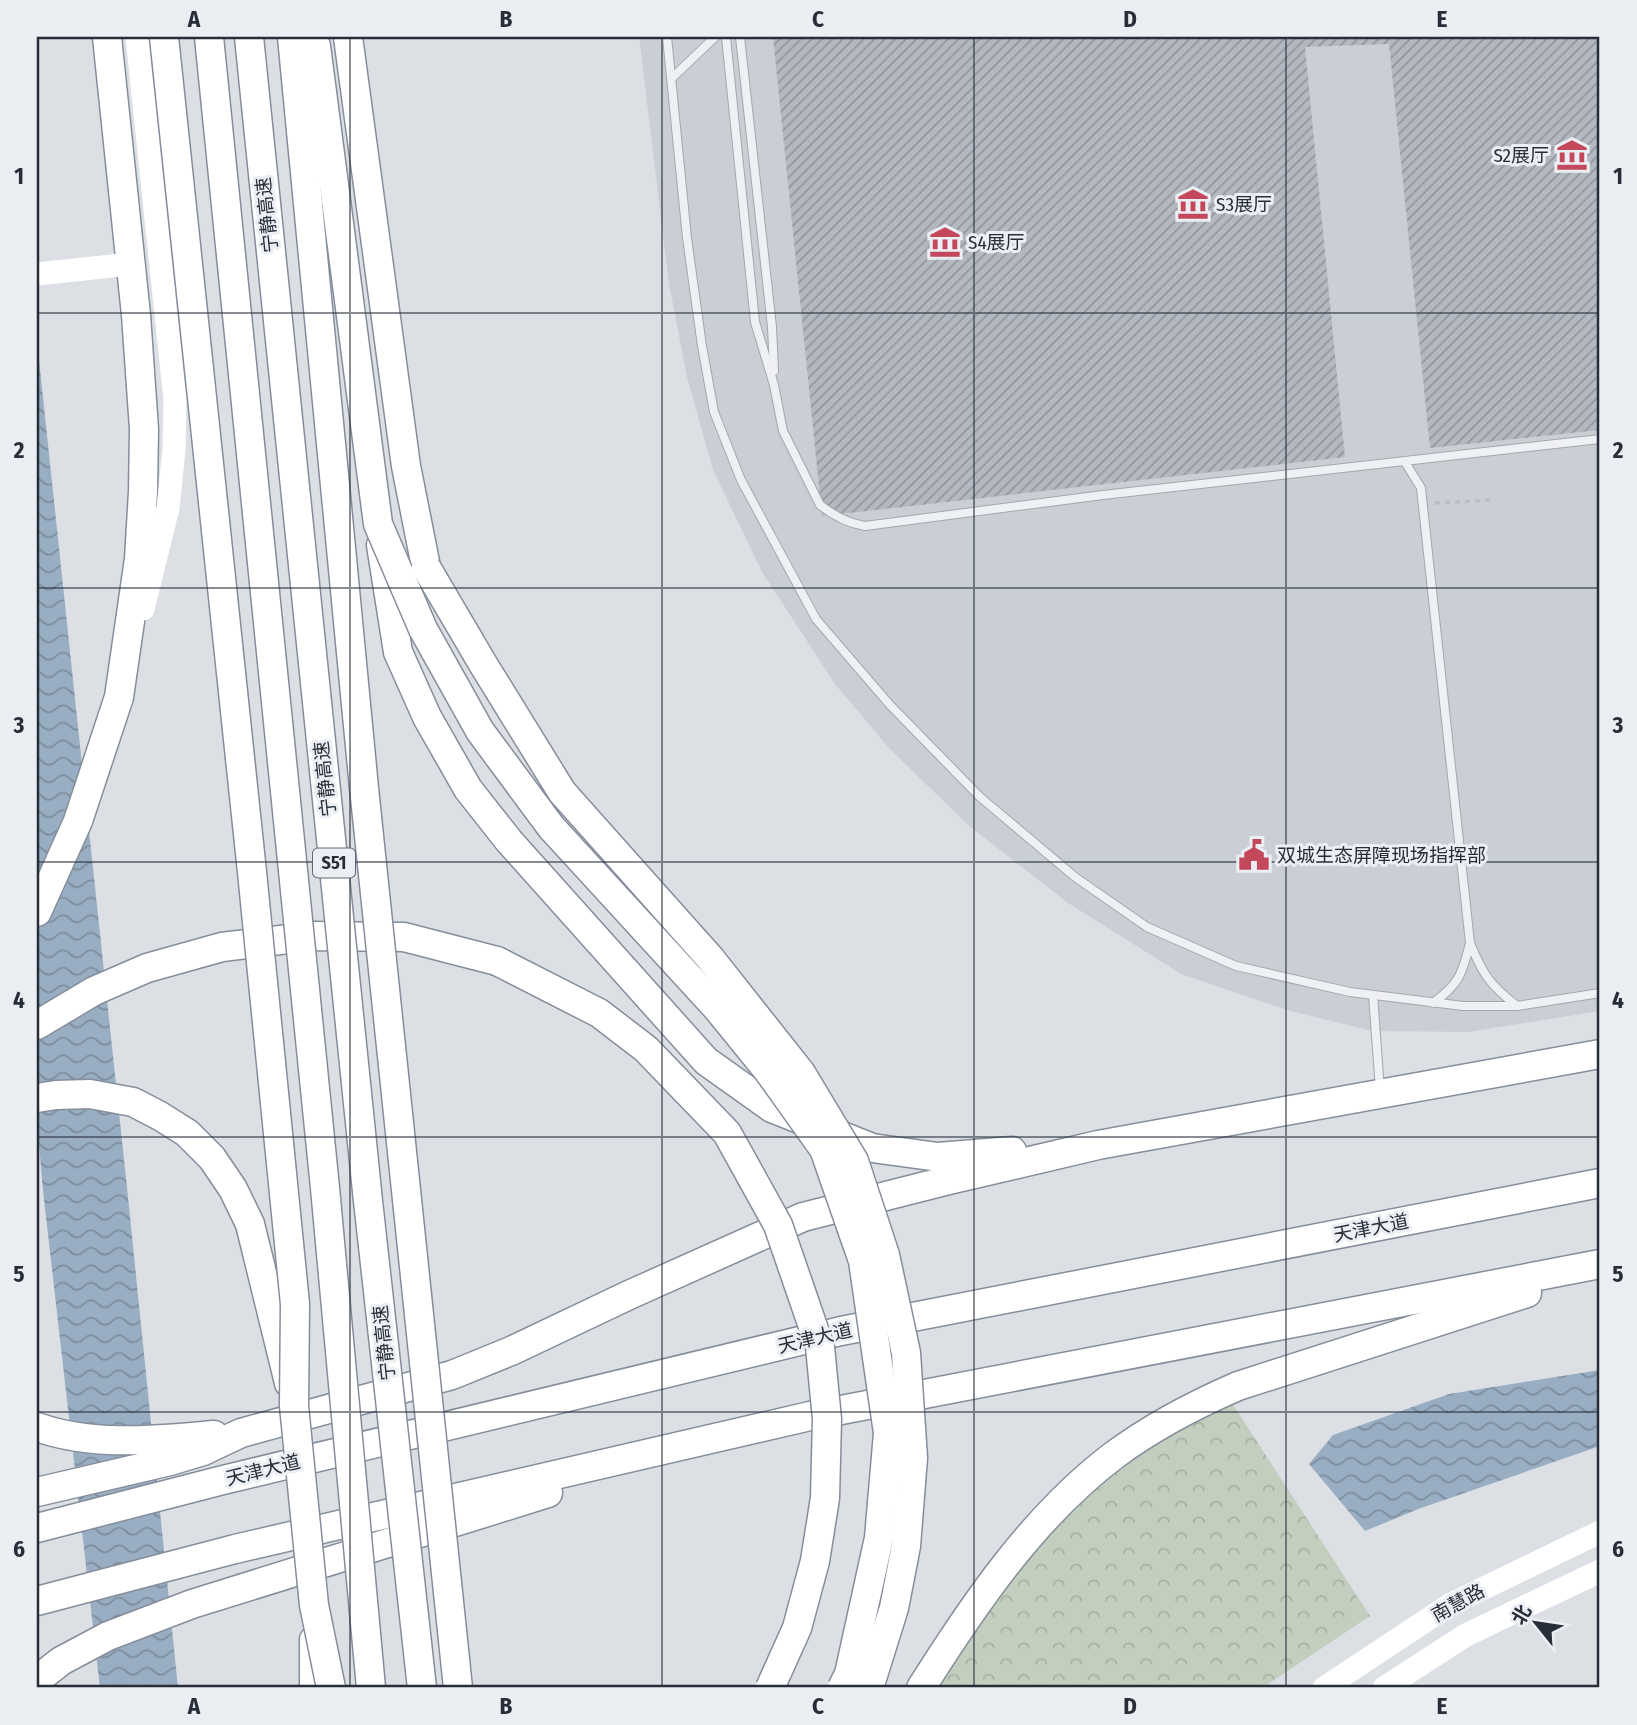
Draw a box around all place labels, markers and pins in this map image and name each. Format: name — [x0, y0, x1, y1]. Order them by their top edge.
museum icon: S2展厅 — [1555, 138, 1589, 172]
place label: S2展厅 — [1493, 144, 1549, 167]
museum icon: S3展厅 — [1176, 187, 1210, 221]
place label: S3展厅 — [1216, 193, 1272, 216]
museum icon: S4展厅 — [928, 225, 962, 259]
place label: S4展厅 — [968, 231, 1025, 254]
public building icon: 双城生态屏障现场指挥部 — [1237, 838, 1271, 872]
place label: 双城生态屏障现场指挥部 — [1277, 844, 1486, 867]

